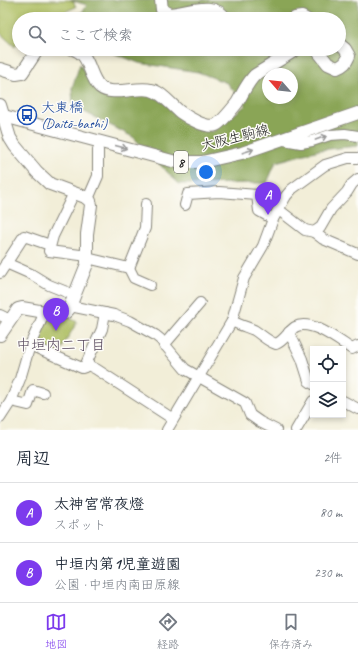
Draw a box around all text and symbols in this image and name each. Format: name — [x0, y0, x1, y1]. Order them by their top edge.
search box — [12, 12, 346, 56]
icon: search — [26, 23, 48, 45]
text: ここで検索 — [58, 26, 133, 45]
north arrow — [262, 68, 298, 104]
place label: 大東橋 (Daitō-bashi) — [41, 99, 108, 132]
bus stop icon: 大東橋 (Daitō-bashi) — [16, 104, 38, 126]
street label: 大阪生駒線 — [199, 121, 271, 154]
one-way arrow — [315, 134, 327, 142]
one-way arrow — [115, 144, 128, 152]
one-way arrow — [242, 147, 254, 155]
road number: 8 — [174, 151, 188, 173]
your location — [196, 162, 216, 182]
pin: A — [255, 182, 281, 215]
pin: B — [43, 298, 69, 331]
district label: 中垣内二丁目 — [16, 336, 106, 355]
map controls — [310, 346, 346, 418]
button: locate — [310, 346, 346, 382]
button: layers — [310, 382, 346, 418]
text: 周辺 — [16, 448, 50, 469]
text: 2件 — [323, 450, 342, 466]
text: 太神宮常夜燈 — [54, 495, 144, 514]
text: A — [26, 505, 32, 521]
text: 80 m — [320, 505, 342, 521]
text: スポット — [54, 517, 106, 533]
text: 中垣内第1児童遊園 — [54, 555, 181, 574]
text: B — [26, 565, 32, 581]
text: 230 m — [314, 565, 342, 581]
text: 公園 · 中垣内南田原線 — [54, 577, 180, 593]
tab: 地図 — [45, 611, 67, 651]
tab: 経路 — [157, 611, 179, 651]
tab: 保存済み — [269, 611, 313, 651]

